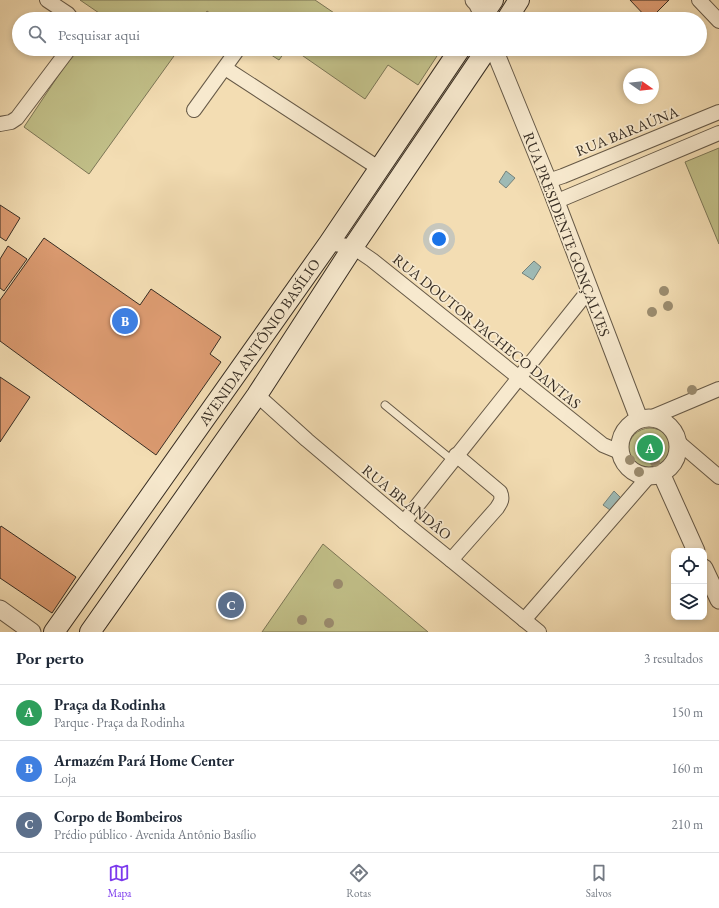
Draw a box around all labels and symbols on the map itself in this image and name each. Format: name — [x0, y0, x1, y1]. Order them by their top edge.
north arrow — [623, 68, 659, 104]
street label: RUA BARAÚNA — [573, 101, 682, 160]
street label: RUA PRESIDENTE GONÇALVES — [519, 129, 615, 339]
your location — [429, 229, 449, 249]
street label: RUA DOUTOR PACHECO DANTAS — [389, 249, 585, 413]
street label: AVENIDA ANTÔNIO BASÍLIO — [193, 255, 324, 430]
pin: B — [112, 306, 138, 336]
pin: A — [637, 433, 663, 463]
street label: RUA BRANDÂO — [358, 460, 456, 544]
pin: C — [218, 590, 244, 620]

